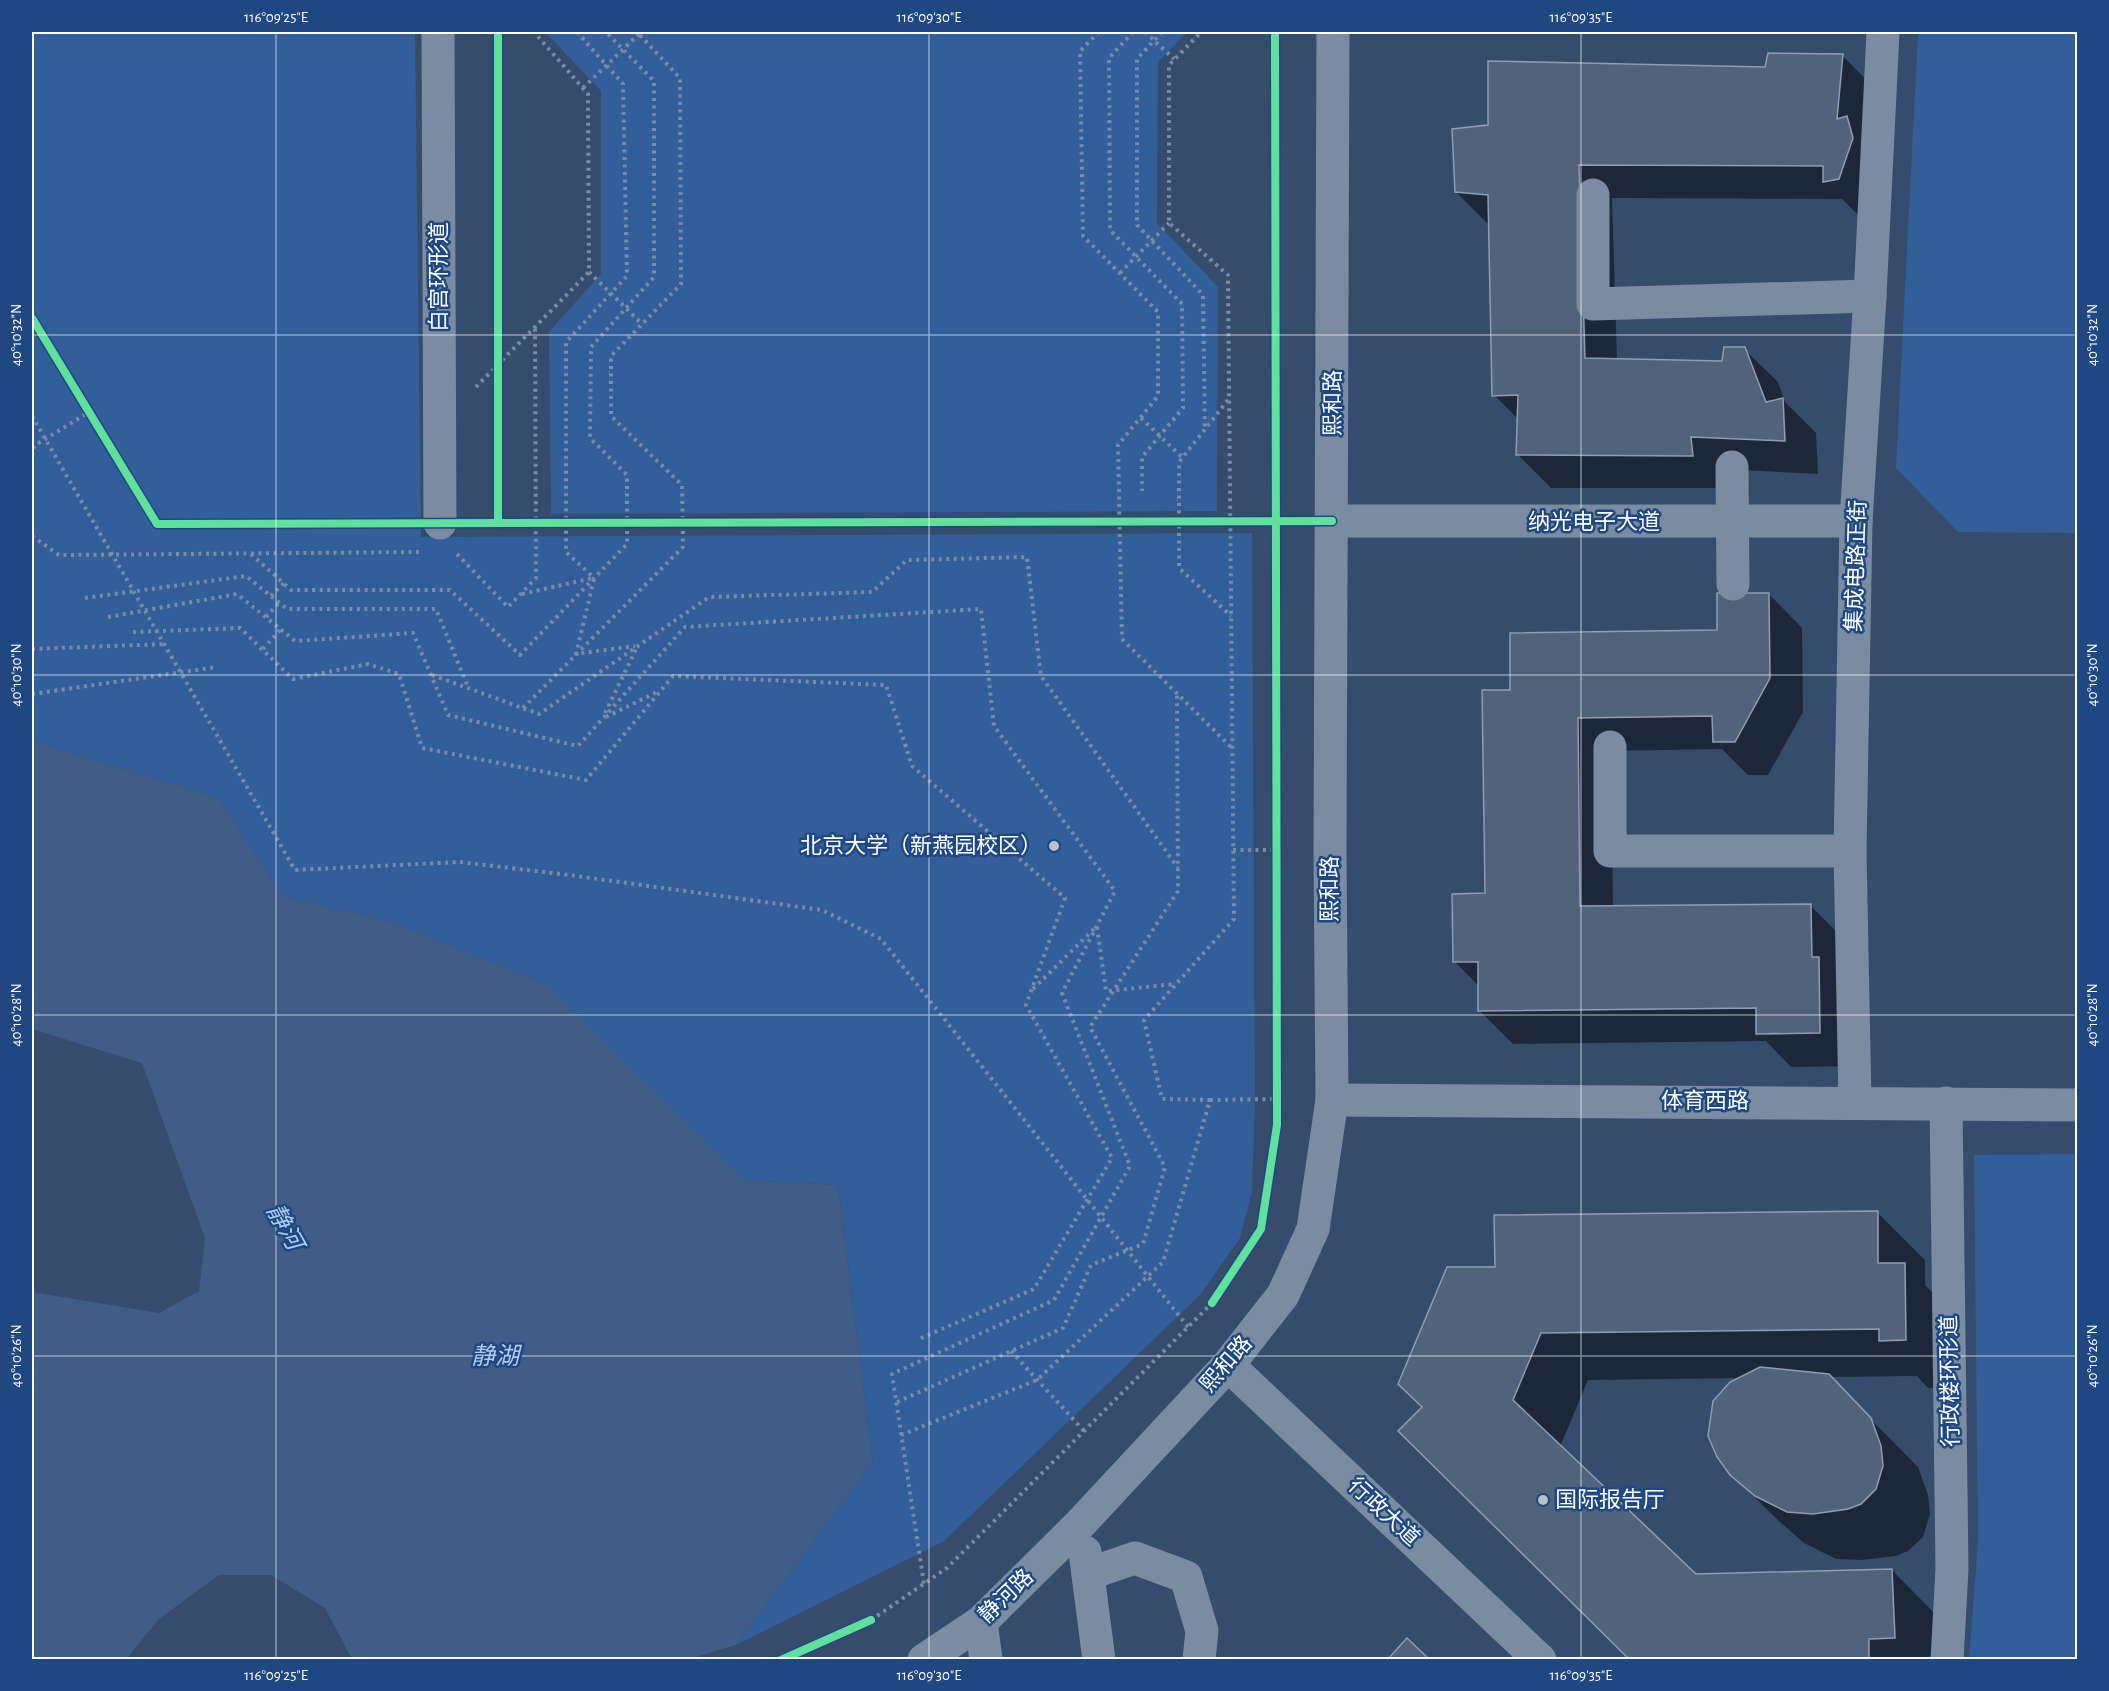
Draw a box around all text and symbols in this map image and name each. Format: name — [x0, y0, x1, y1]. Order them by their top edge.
text: 116°09'25"E — [244, 10, 308, 25]
text: 116°09'30"E — [897, 10, 961, 25]
text: 116°09'35"E — [1549, 10, 1613, 25]
street label: 白宫环形道 — [427, 222, 450, 332]
text: 40°10'32"N — [9, 304, 24, 366]
text: 40°10'32"N — [2085, 304, 2100, 366]
street label: 熙和路 — [1321, 370, 1344, 436]
street label: 集成电路正街 — [1842, 500, 1869, 632]
street label: 纳光电子大道 — [1528, 510, 1660, 533]
text: 40°10'30"N — [9, 643, 24, 707]
text: 40°10'30"N — [2085, 643, 2100, 707]
place label: 北京大学（新燕园校区） — [800, 834, 1042, 857]
marker: 北京大学（新燕园校区） — [1047, 839, 1061, 853]
street label: 熙和路 — [1318, 856, 1341, 922]
text: 40°10'28"N — [9, 983, 24, 1047]
text: 40°10'28"N — [2085, 983, 2100, 1047]
street label: 体育西路 — [1661, 1089, 1749, 1112]
water label: 静河 — [262, 1199, 310, 1257]
street label: 行政楼环形道 — [1937, 1315, 1962, 1447]
text: 40°10'26"N — [9, 1324, 24, 1388]
text: 40°10'26"N — [2085, 1324, 2100, 1388]
street label: 熙和路 — [1195, 1331, 1256, 1396]
water label: 静湖 — [471, 1343, 523, 1369]
street label: 行政大道 — [1344, 1473, 1424, 1550]
place label: 国际报告厅 — [1555, 1488, 1665, 1511]
marker: 国际报告厅 — [1536, 1493, 1550, 1507]
street label: 静河路 — [974, 1564, 1037, 1627]
text: 116°09'25"E — [244, 1668, 308, 1683]
text: 116°09'30"E — [897, 1668, 961, 1683]
text: 116°09'35"E — [1549, 1668, 1613, 1683]

